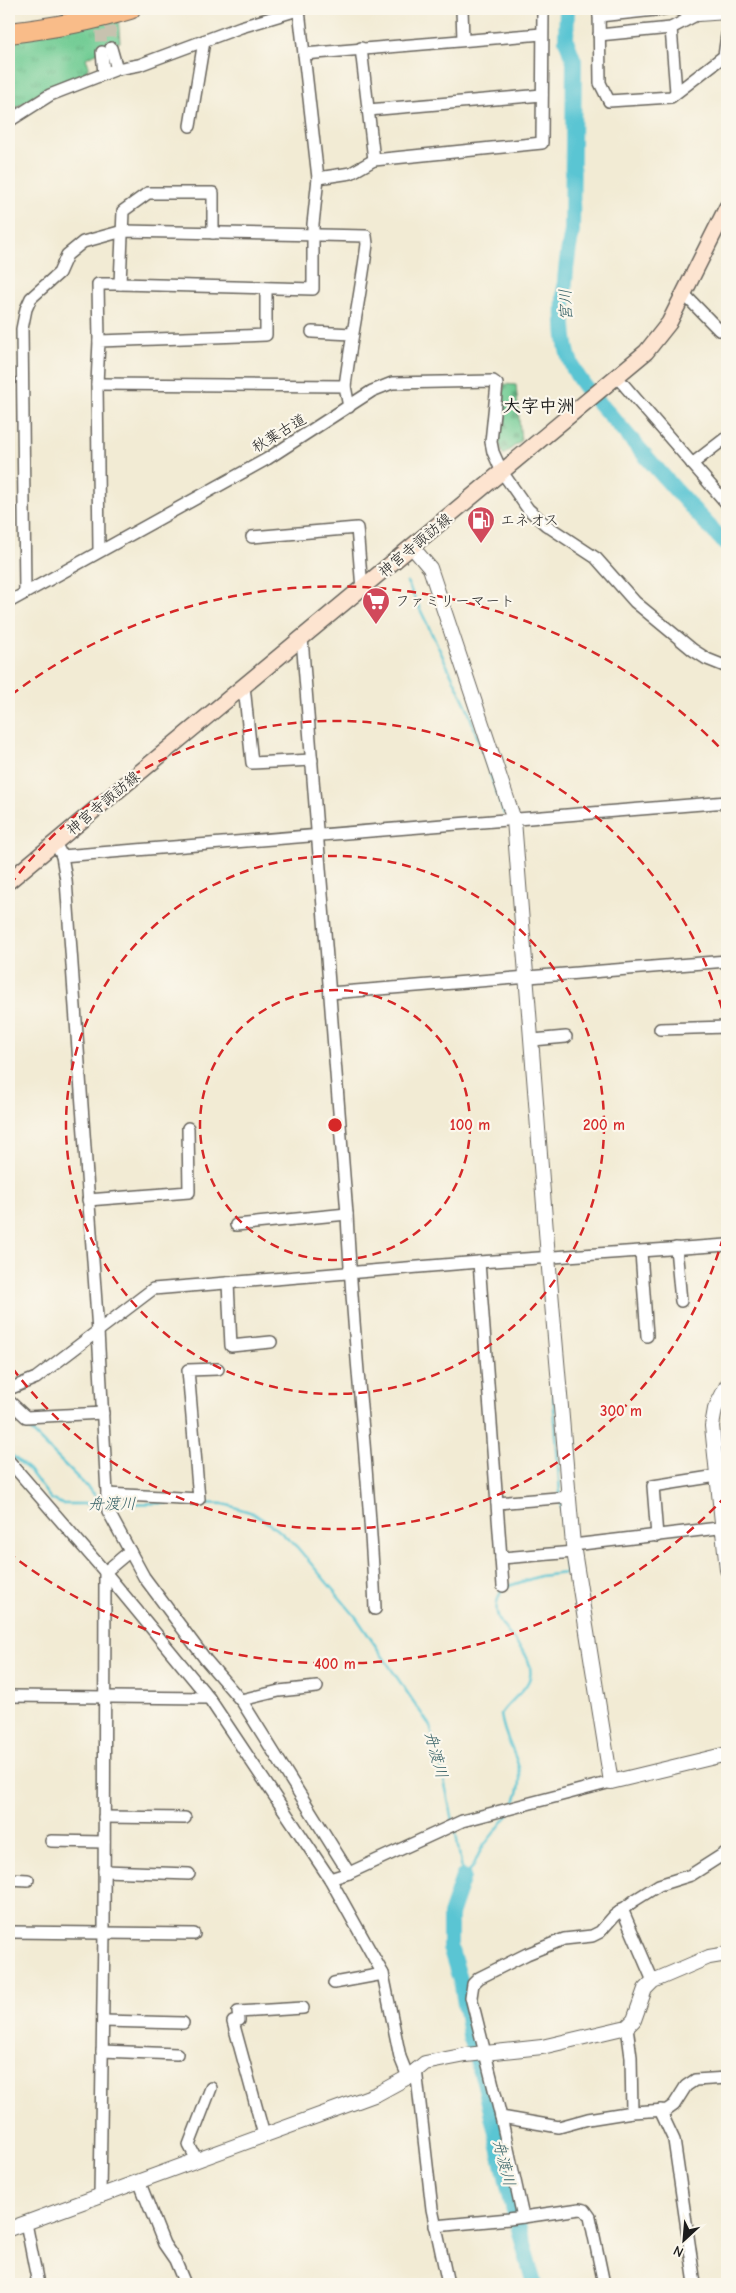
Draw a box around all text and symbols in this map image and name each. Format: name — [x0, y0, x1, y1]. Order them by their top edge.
water label: 宮川 — [556, 289, 576, 321]
district label: 大字中洲 — [503, 396, 575, 417]
street label: 秋葉古道 — [249, 410, 309, 456]
fuel station icon: エネオス — [466, 505, 496, 544]
street label: 神宮寺諏訪線 — [375, 509, 455, 581]
place label: エネオス — [500, 511, 559, 529]
supermarket icon: ファミリーマート — [361, 586, 391, 625]
place label: ファミリーマート — [395, 592, 515, 610]
street label: 神宮寺諏訪線 — [63, 767, 143, 839]
centre of rings — [326, 1116, 344, 1134]
text: 100 m — [450, 1116, 490, 1134]
text: 200 m — [583, 1116, 625, 1134]
text: 300 m — [600, 1402, 642, 1420]
water label: 舟渡川 — [88, 1495, 136, 1513]
text: 400 m — [314, 1655, 356, 1673]
water label: 舟渡川 — [421, 1729, 451, 1781]
water label: 舟渡川 — [489, 2138, 519, 2188]
north arrow — [658, 2216, 708, 2266]
text: N — [671, 2242, 686, 2261]

